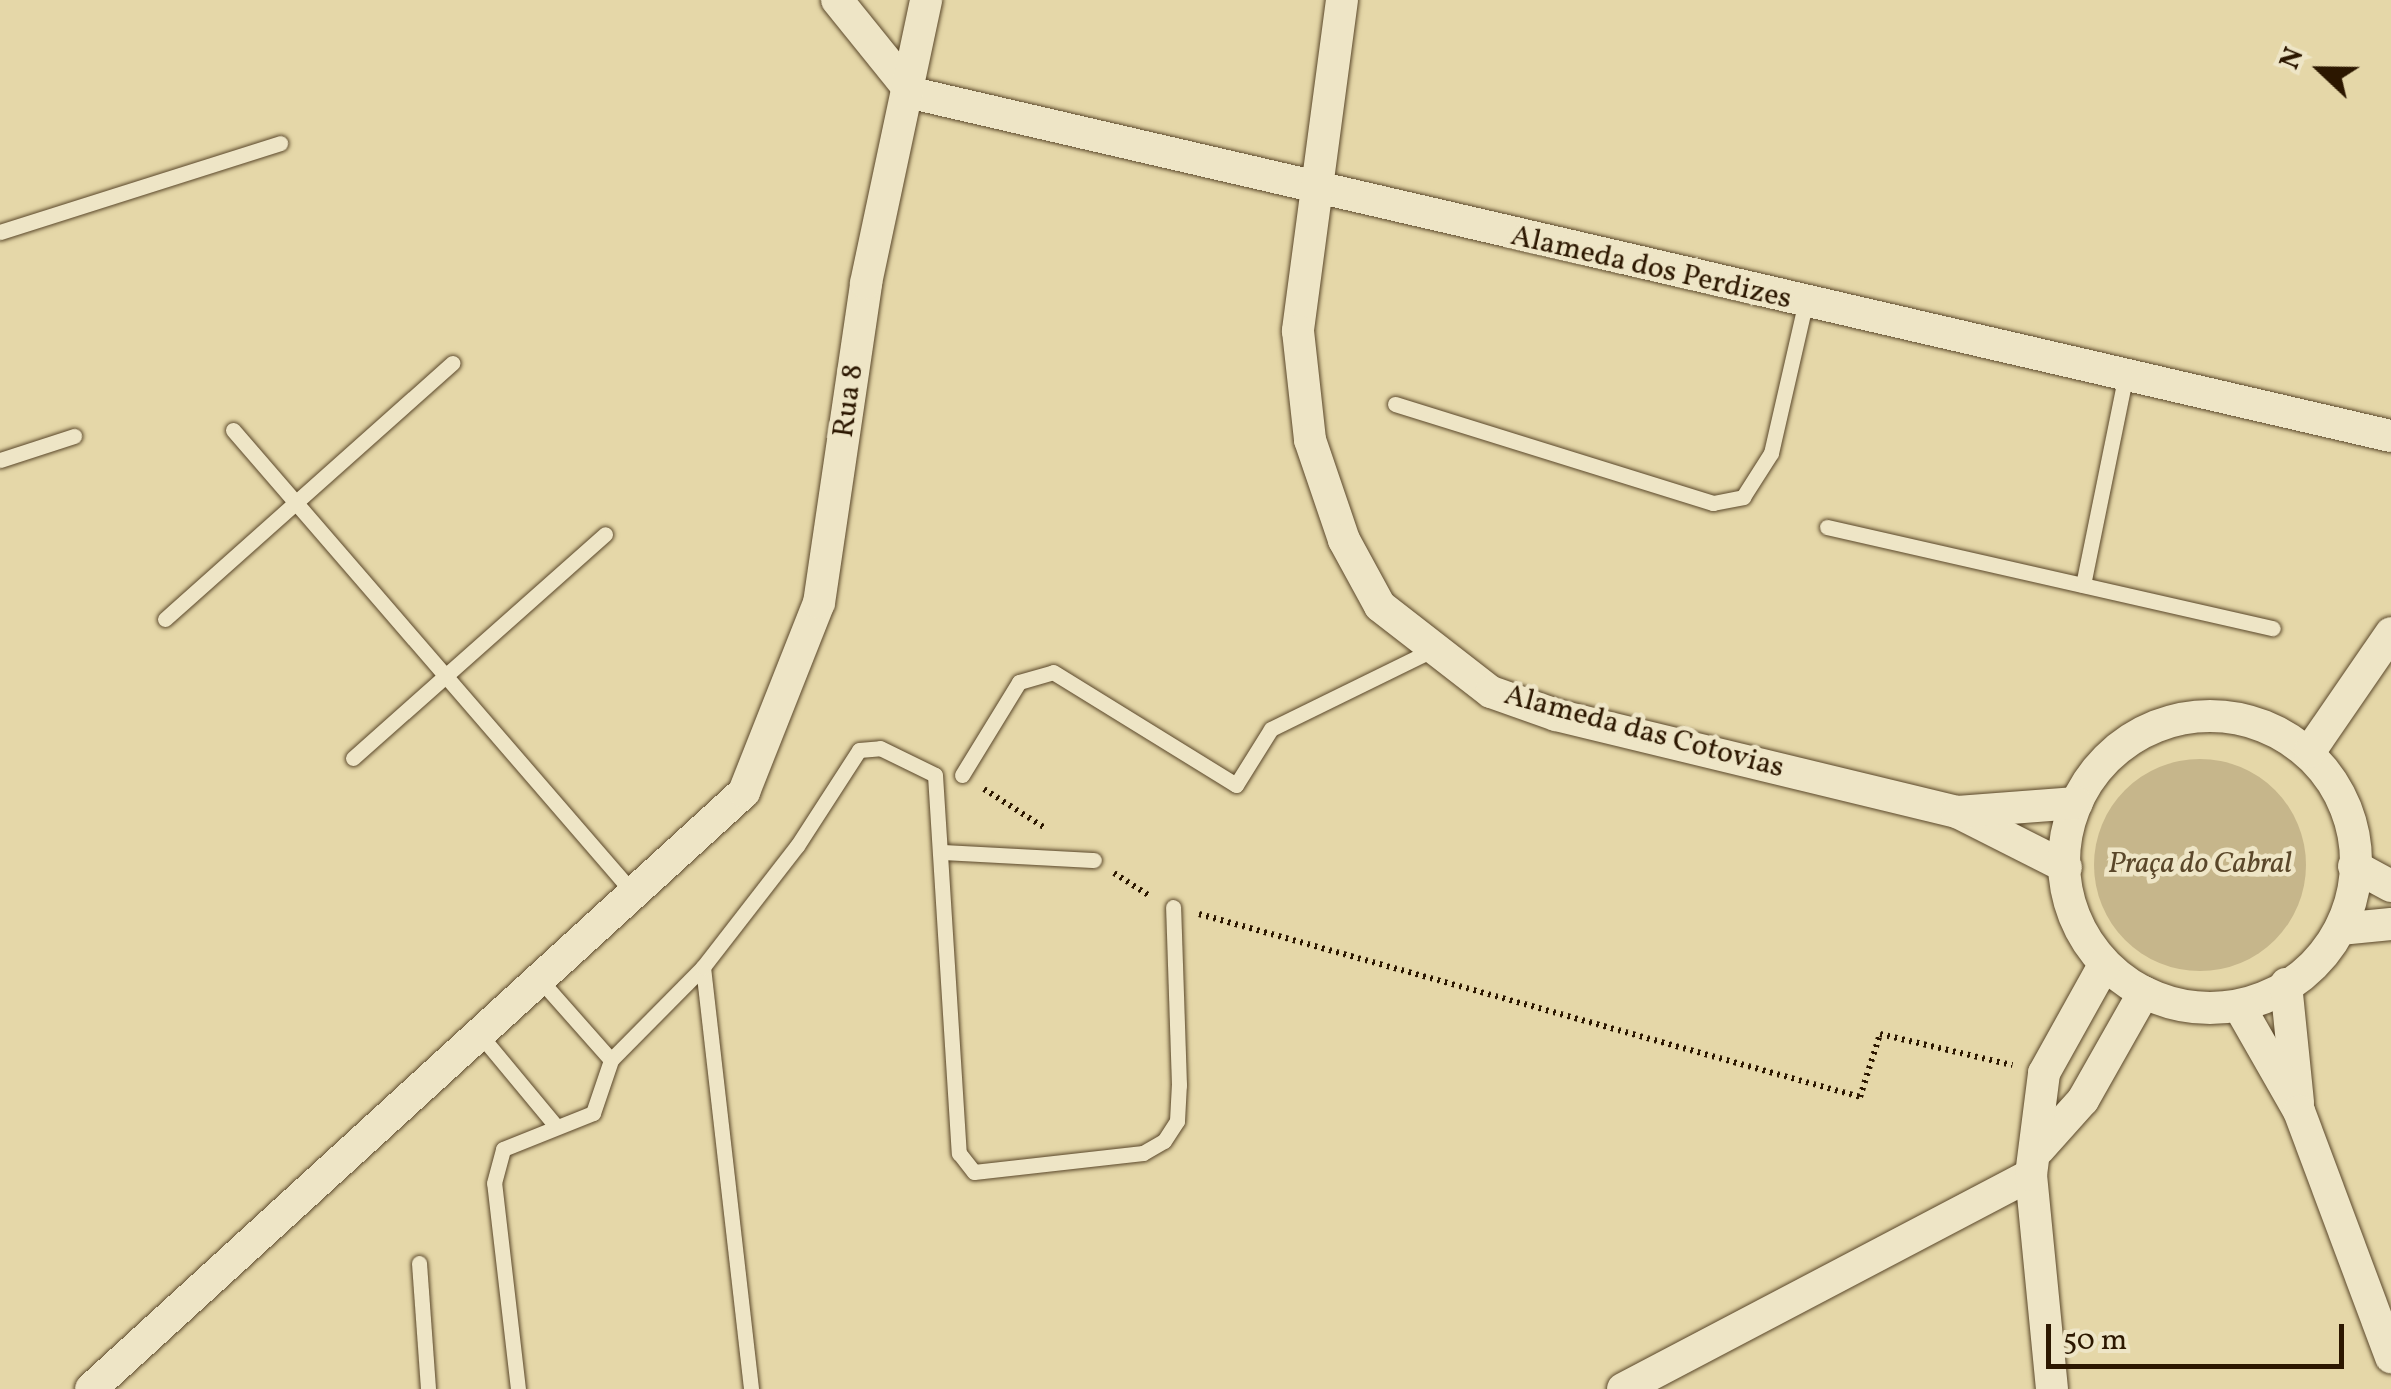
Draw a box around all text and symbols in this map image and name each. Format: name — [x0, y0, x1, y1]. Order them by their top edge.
north arrow — [2271, 20, 2371, 120]
text: N — [2271, 42, 2315, 75]
street label: Alameda dos Perdizes — [1507, 218, 1795, 318]
street label: Rua 8 — [826, 362, 872, 440]
street label: Alameda das Cotovias — [1500, 677, 1788, 787]
park label: Praça do Cabral — [2108, 846, 2292, 882]
scale bar — [2051, 1304, 2348, 1366]
text: 50 m — [2063, 1320, 2127, 1362]

